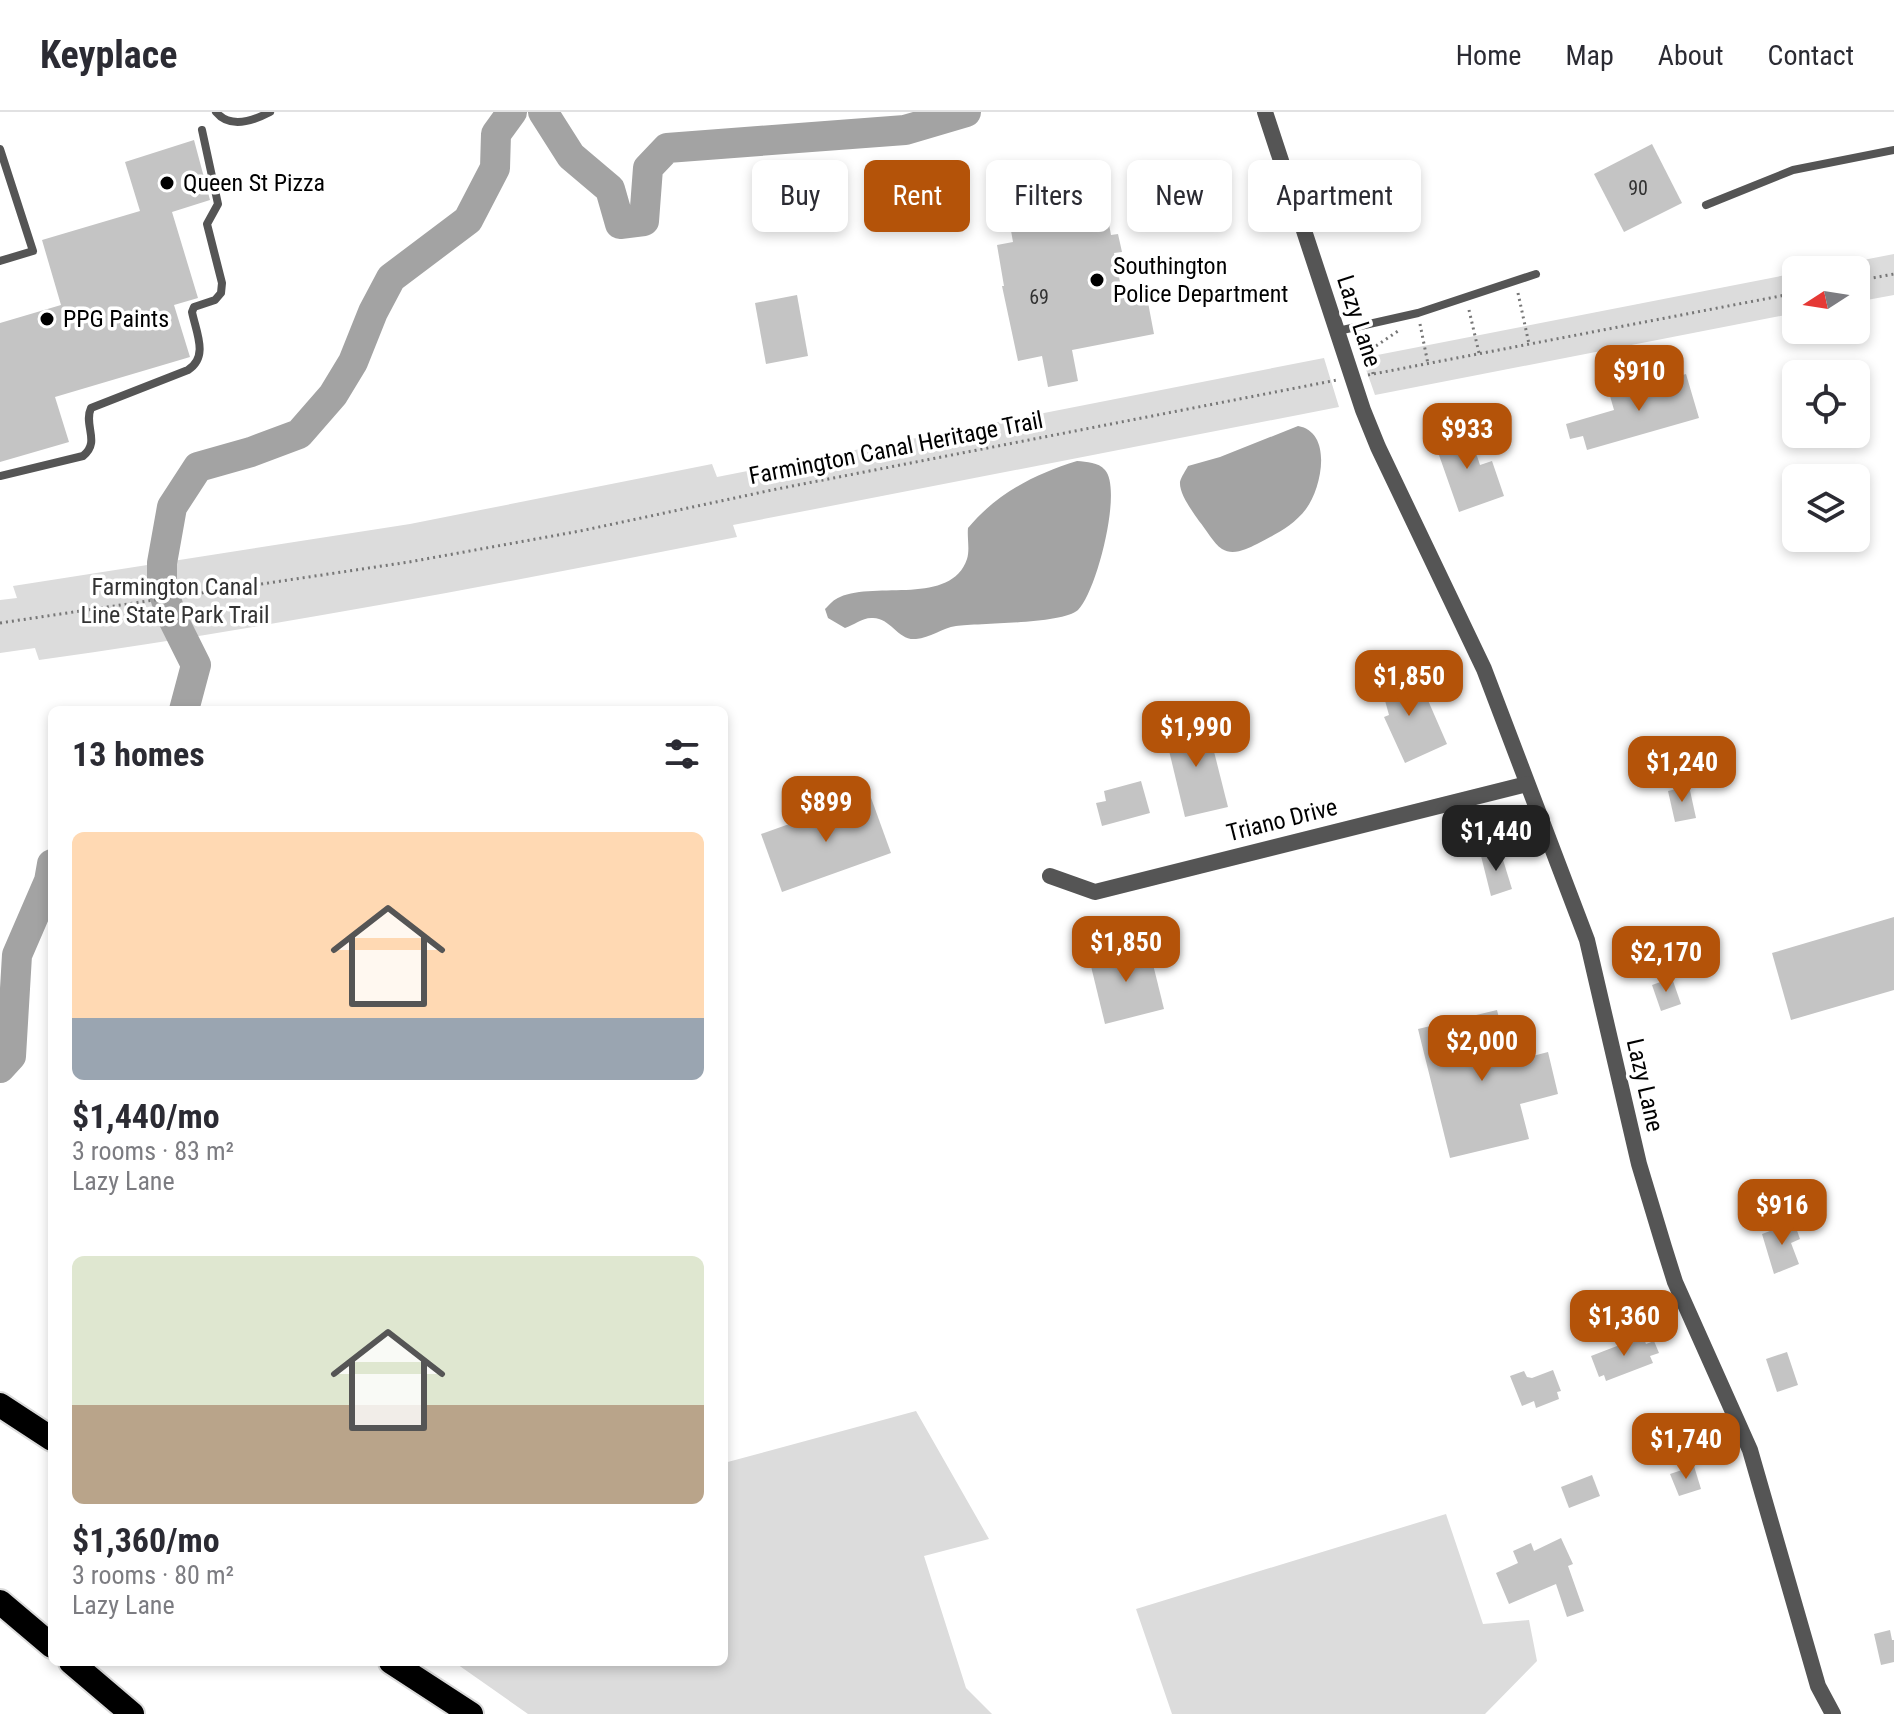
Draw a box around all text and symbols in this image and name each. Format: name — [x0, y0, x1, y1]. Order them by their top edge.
text: Keyplace — [40, 33, 177, 77]
text: Home — [1456, 39, 1521, 72]
text: Map — [1565, 39, 1614, 72]
text: About — [1658, 39, 1724, 72]
text: Contact — [1768, 39, 1854, 72]
chip: Buy — [752, 160, 848, 232]
chip: Rent — [864, 160, 970, 232]
chip: Filters — [986, 160, 1111, 232]
chip: New — [1127, 160, 1232, 232]
chip: Apartment — [1248, 160, 1421, 232]
place label: Queen St Pizza — [183, 169, 325, 197]
marker: Queen St Pizza — [158, 174, 176, 192]
house number: 90 — [1628, 176, 1648, 200]
place label: Southington Police Department — [1113, 252, 1288, 308]
north arrow — [1782, 256, 1870, 344]
map controls — [1782, 256, 1870, 552]
marker: Southington Police Department — [1088, 271, 1106, 289]
street label: Lazy Lane — [1331, 272, 1387, 370]
house number: 69 — [1029, 285, 1049, 309]
place label: PPG Paints — [63, 305, 169, 333]
marker: PPG Paints — [38, 310, 56, 328]
pin: $910 — [1592, 345, 1686, 413]
text: $910 — [1613, 356, 1665, 386]
button: locate — [1782, 360, 1870, 448]
pin: $933 — [1420, 403, 1514, 471]
street label: Farmington Canal Heritage Trail — [747, 406, 1045, 490]
text: $933 — [1441, 414, 1493, 444]
button: layers — [1782, 464, 1870, 552]
park label: Farmington Canal Line State Park Trail — [80, 573, 270, 629]
pin: $1,850 — [1344, 650, 1474, 718]
text: $1,850 — [1373, 661, 1445, 691]
pin: $1,990 — [1131, 701, 1261, 769]
text: $1,990 — [1160, 712, 1232, 742]
icon: filters — [660, 732, 704, 776]
text: 13 homes — [72, 734, 205, 774]
pin: $1,240 — [1617, 736, 1747, 804]
text: $1,240 — [1646, 747, 1718, 777]
pin: $899 — [779, 776, 873, 844]
text: $899 — [800, 787, 852, 817]
street label: Triano Drive — [1224, 793, 1340, 847]
pin: $1,440 — [1431, 805, 1561, 873]
text: $1,440 — [1460, 816, 1532, 846]
icon: home — [316, 884, 460, 1028]
pin: $1,850 — [1061, 916, 1191, 984]
pin: $2,170 — [1601, 926, 1731, 994]
text: $1,850 — [1090, 927, 1162, 957]
text: $2,170 — [1630, 937, 1702, 967]
pin: $2,000 — [1417, 1015, 1547, 1083]
text: $2,000 — [1446, 1026, 1518, 1056]
street label: Lazy Lane — [1621, 1036, 1669, 1134]
text: $1,440/mo — [72, 1096, 220, 1136]
text: 3 rooms · 83 m² — [72, 1136, 234, 1166]
text: Lazy Lane — [72, 1166, 175, 1196]
pin: $916 — [1735, 1179, 1829, 1247]
text: $916 — [1756, 1190, 1808, 1220]
pin: $1,360 — [1559, 1290, 1689, 1358]
text: $1,360 — [1588, 1301, 1660, 1331]
icon: home — [316, 1308, 460, 1452]
pin: $1,740 — [1621, 1413, 1751, 1481]
text: $1,740 — [1650, 1424, 1722, 1454]
text: $1,360/mo — [72, 1520, 220, 1560]
text: 3 rooms · 80 m² — [72, 1560, 234, 1590]
text: Lazy Lane — [72, 1590, 175, 1620]

